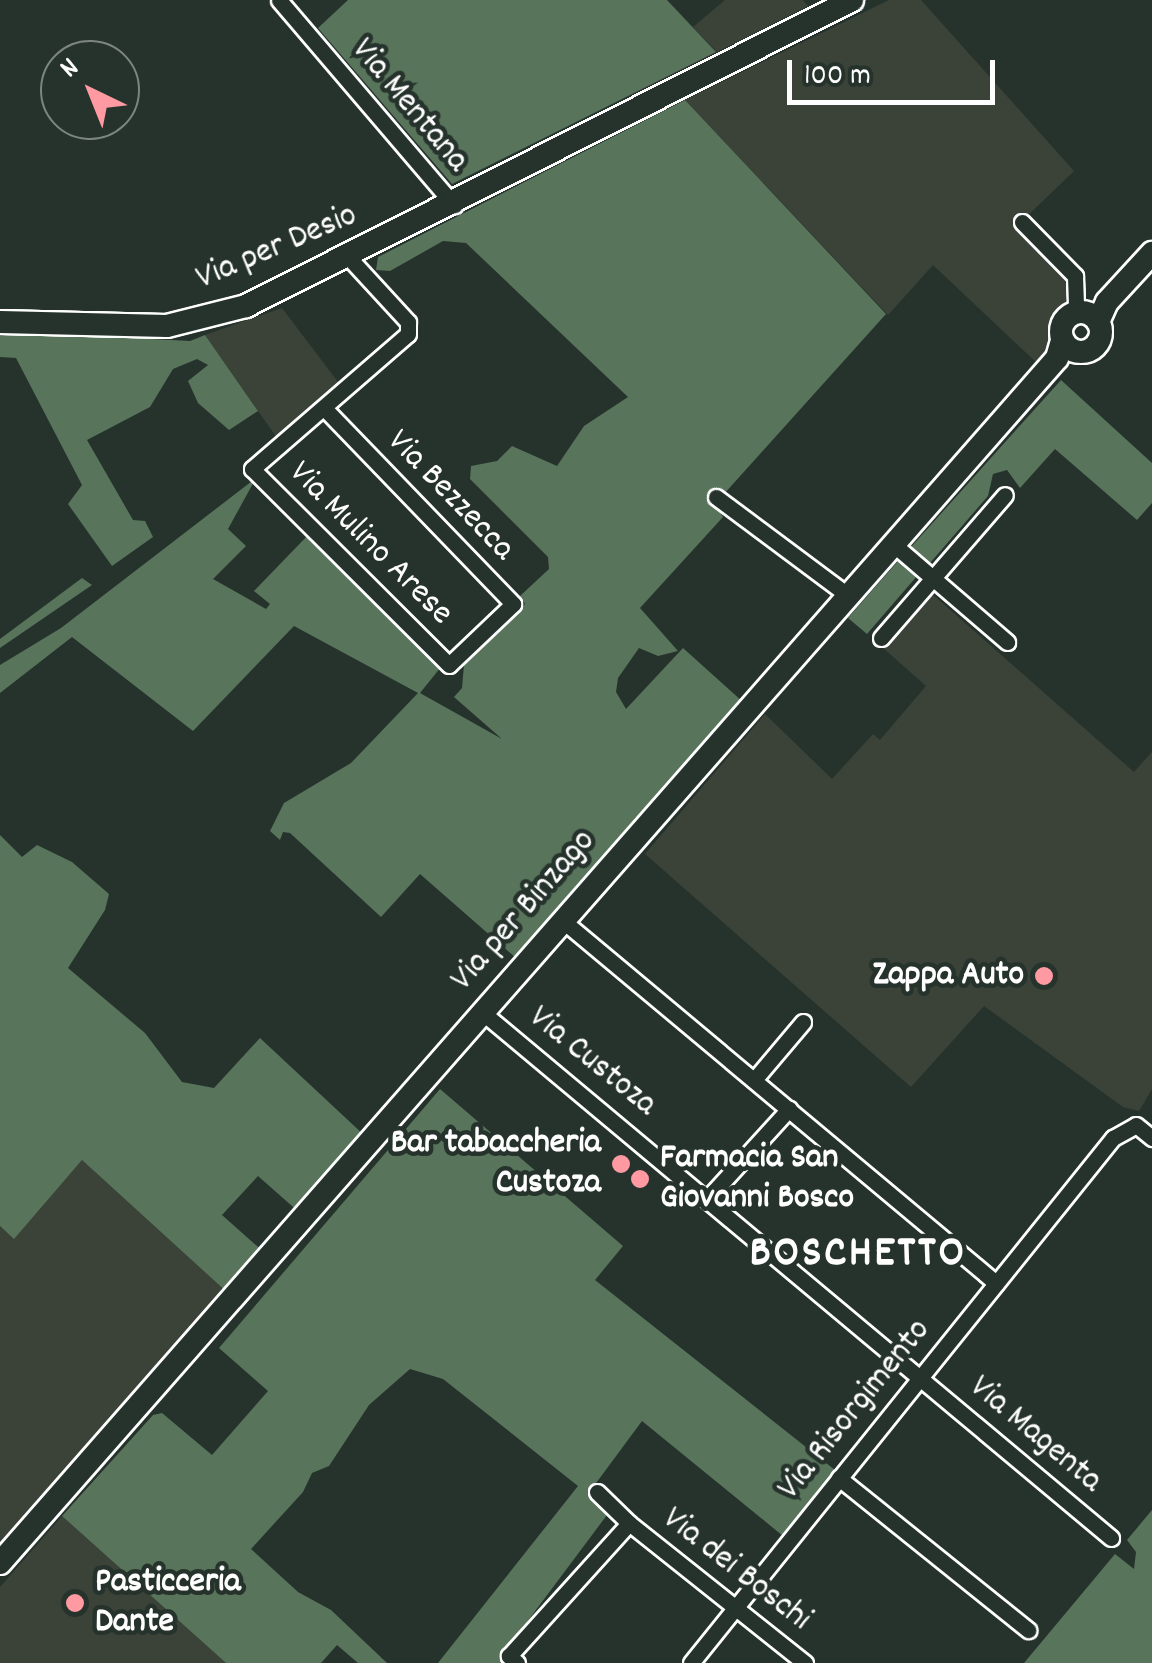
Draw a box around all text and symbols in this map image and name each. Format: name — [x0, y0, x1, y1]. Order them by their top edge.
street label: Via Mentana — [341, 31, 477, 181]
north arrow — [40, 40, 140, 140]
scale bar — [792, 40, 1000, 102]
text: N — [52, 50, 90, 89]
text: 100 m — [804, 56, 871, 99]
street label: Via per Desio — [190, 195, 364, 301]
street label: Via Bezzecca — [377, 422, 523, 570]
street label: Via Mulino Arese — [279, 453, 461, 635]
street label: Via per Binzago — [443, 822, 605, 1000]
place label: Zappa Auto — [873, 955, 1024, 997]
marker: Zappa Auto — [1033, 965, 1055, 987]
street label: Via Custoza — [519, 998, 665, 1126]
place label: Bar tabaccheria Custoza — [391, 1123, 601, 1205]
place label: Farmacia San Giovanni Bosco — [660, 1138, 854, 1220]
marker: Bar tabaccheria Custoza — [610, 1153, 632, 1175]
marker: Farmacia San Giovanni Bosco — [629, 1168, 651, 1190]
district label: BOSCHETTO — [749, 1229, 967, 1283]
street label: Via Risorgimento — [769, 1311, 941, 1509]
street label: Via Magenta — [960, 1367, 1110, 1503]
street label: Via dei Boschi — [653, 1499, 819, 1641]
place label: Pasticceria Dante — [95, 1562, 241, 1644]
marker: Pasticceria Dante — [64, 1592, 86, 1614]

